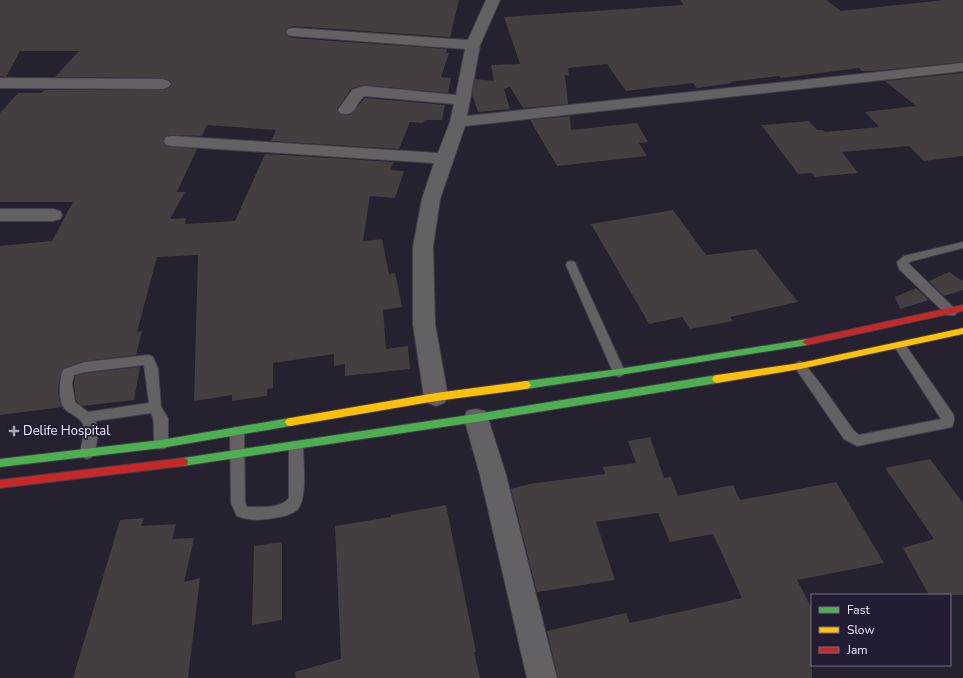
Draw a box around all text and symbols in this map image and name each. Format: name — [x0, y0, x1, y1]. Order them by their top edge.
place label: Delife Hospital — [23, 422, 110, 440]
marker: Delife Hospital — [8, 425, 20, 437]
legend — [811, 594, 951, 666]
text: Fast — [847, 602, 870, 618]
text: Slow — [847, 622, 875, 638]
text: Jam — [846, 642, 868, 658]

